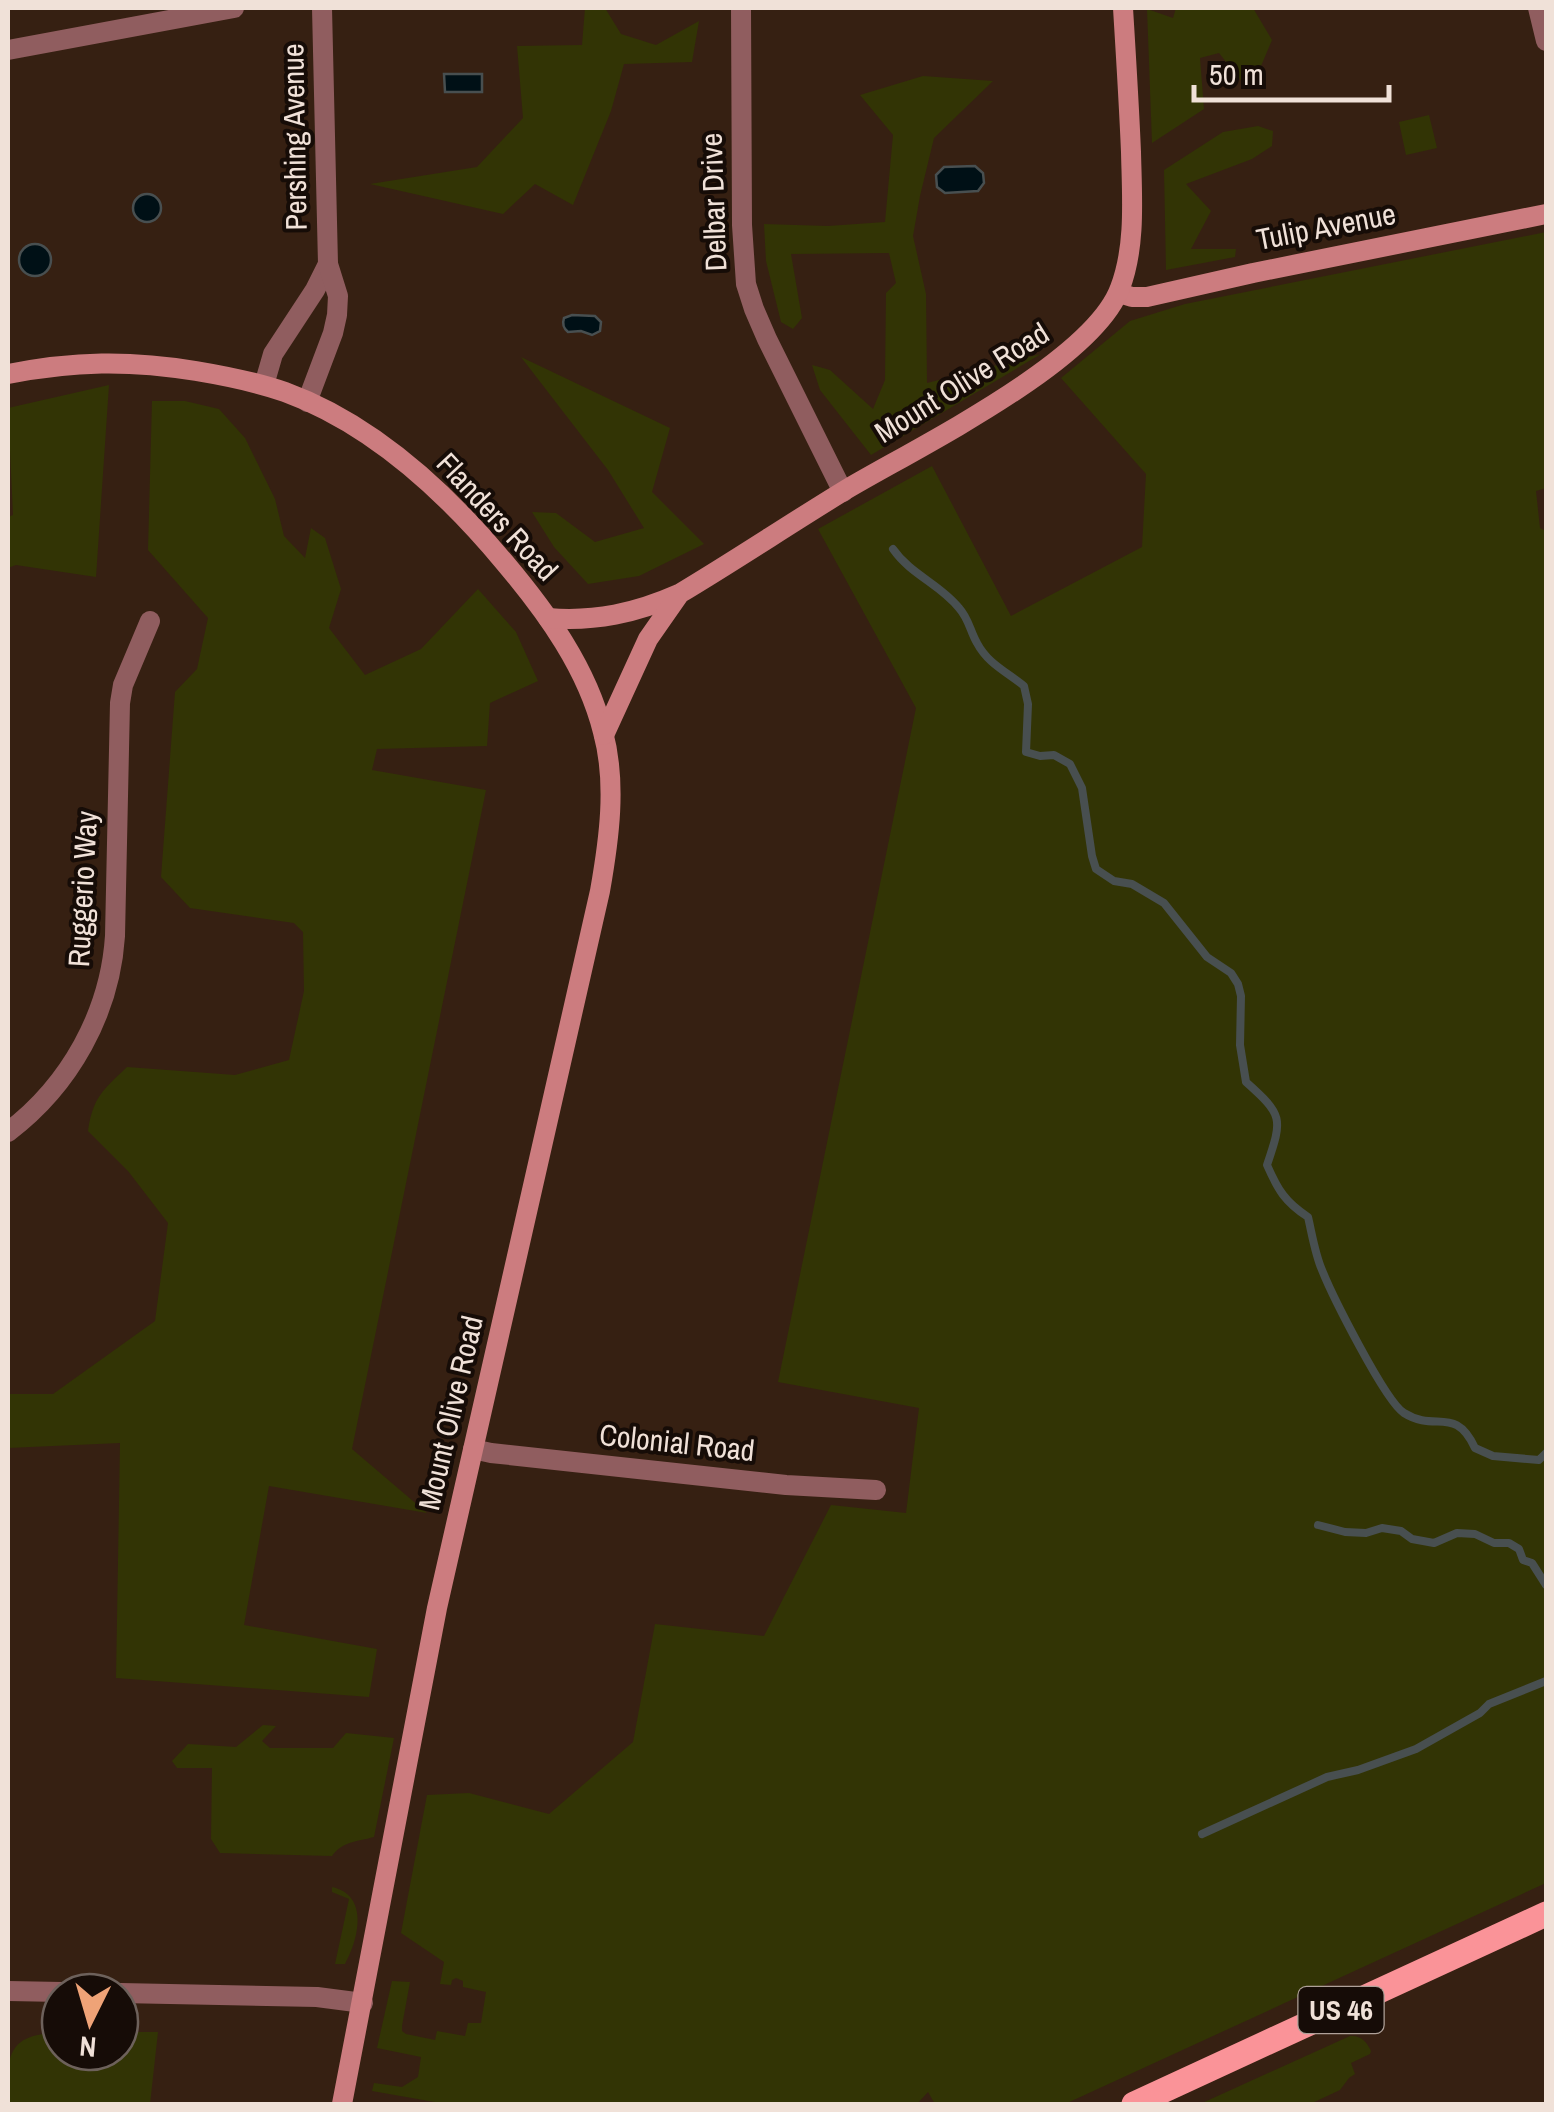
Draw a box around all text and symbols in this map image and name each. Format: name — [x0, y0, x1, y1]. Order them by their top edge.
scale bar — [1194, 40, 1389, 102]
street label: Pershing Avenue — [272, 43, 316, 231]
text: 50 m — [1209, 54, 1264, 94]
street label: Delbar Drive — [691, 132, 735, 272]
street label: Tulip Avenue — [1253, 193, 1399, 259]
street label: Mount Olive Road — [867, 313, 1056, 452]
street label: Flanders Road — [428, 444, 567, 589]
street label: Ruggerio Way — [58, 809, 106, 968]
street label: Mount Olive Road — [408, 1312, 492, 1514]
street label: Colonial Road — [597, 1414, 757, 1470]
north arrow — [40, 1972, 140, 2072]
road number: US 46 — [1298, 1987, 1384, 2033]
text: N — [78, 2027, 98, 2067]

